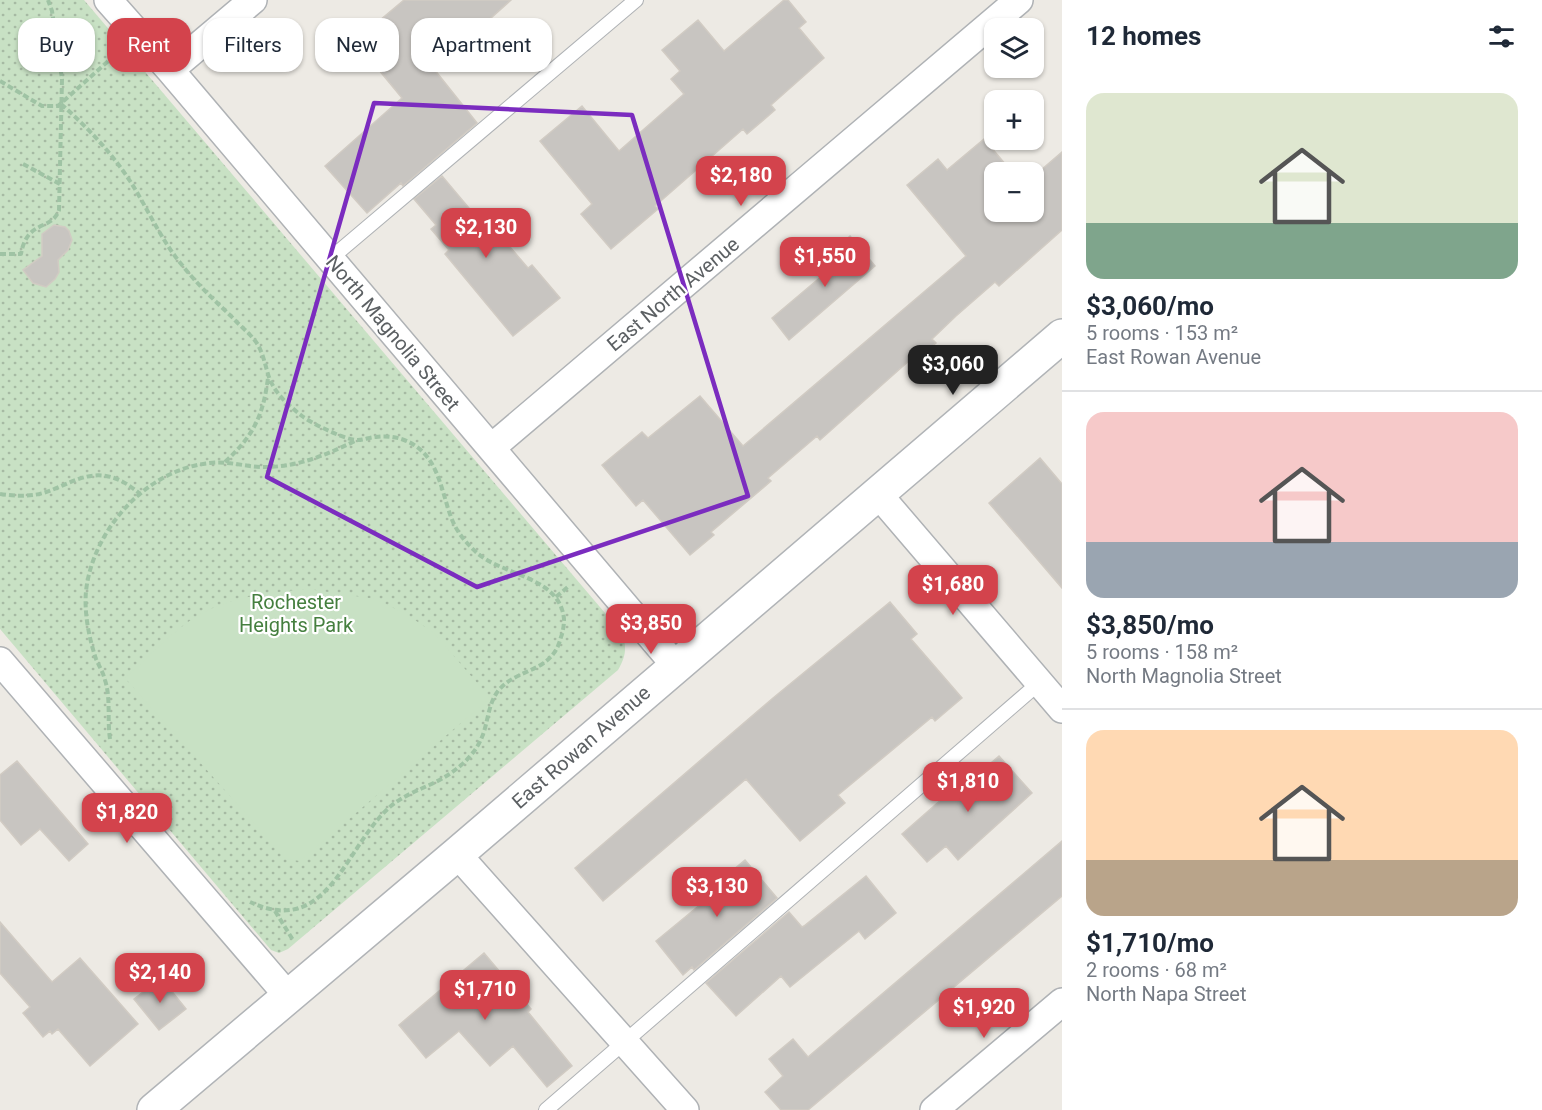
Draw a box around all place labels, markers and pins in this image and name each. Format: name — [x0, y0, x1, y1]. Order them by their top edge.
pin: $2,180 — [692, 156, 790, 207]
pin: $2,130 — [437, 208, 535, 259]
pin: $1,550 — [776, 237, 874, 288]
pin: $3,060 — [904, 345, 1002, 396]
pin: $1,680 — [904, 565, 1002, 616]
pin: $3,850 — [602, 604, 700, 655]
pin: $1,810 — [919, 762, 1017, 813]
pin: $1,820 — [78, 793, 176, 844]
pin: $3,130 — [668, 867, 766, 918]
pin: $2,140 — [111, 953, 209, 1004]
pin: $1,710 — [436, 970, 534, 1021]
pin: $1,920 — [935, 988, 1033, 1039]

